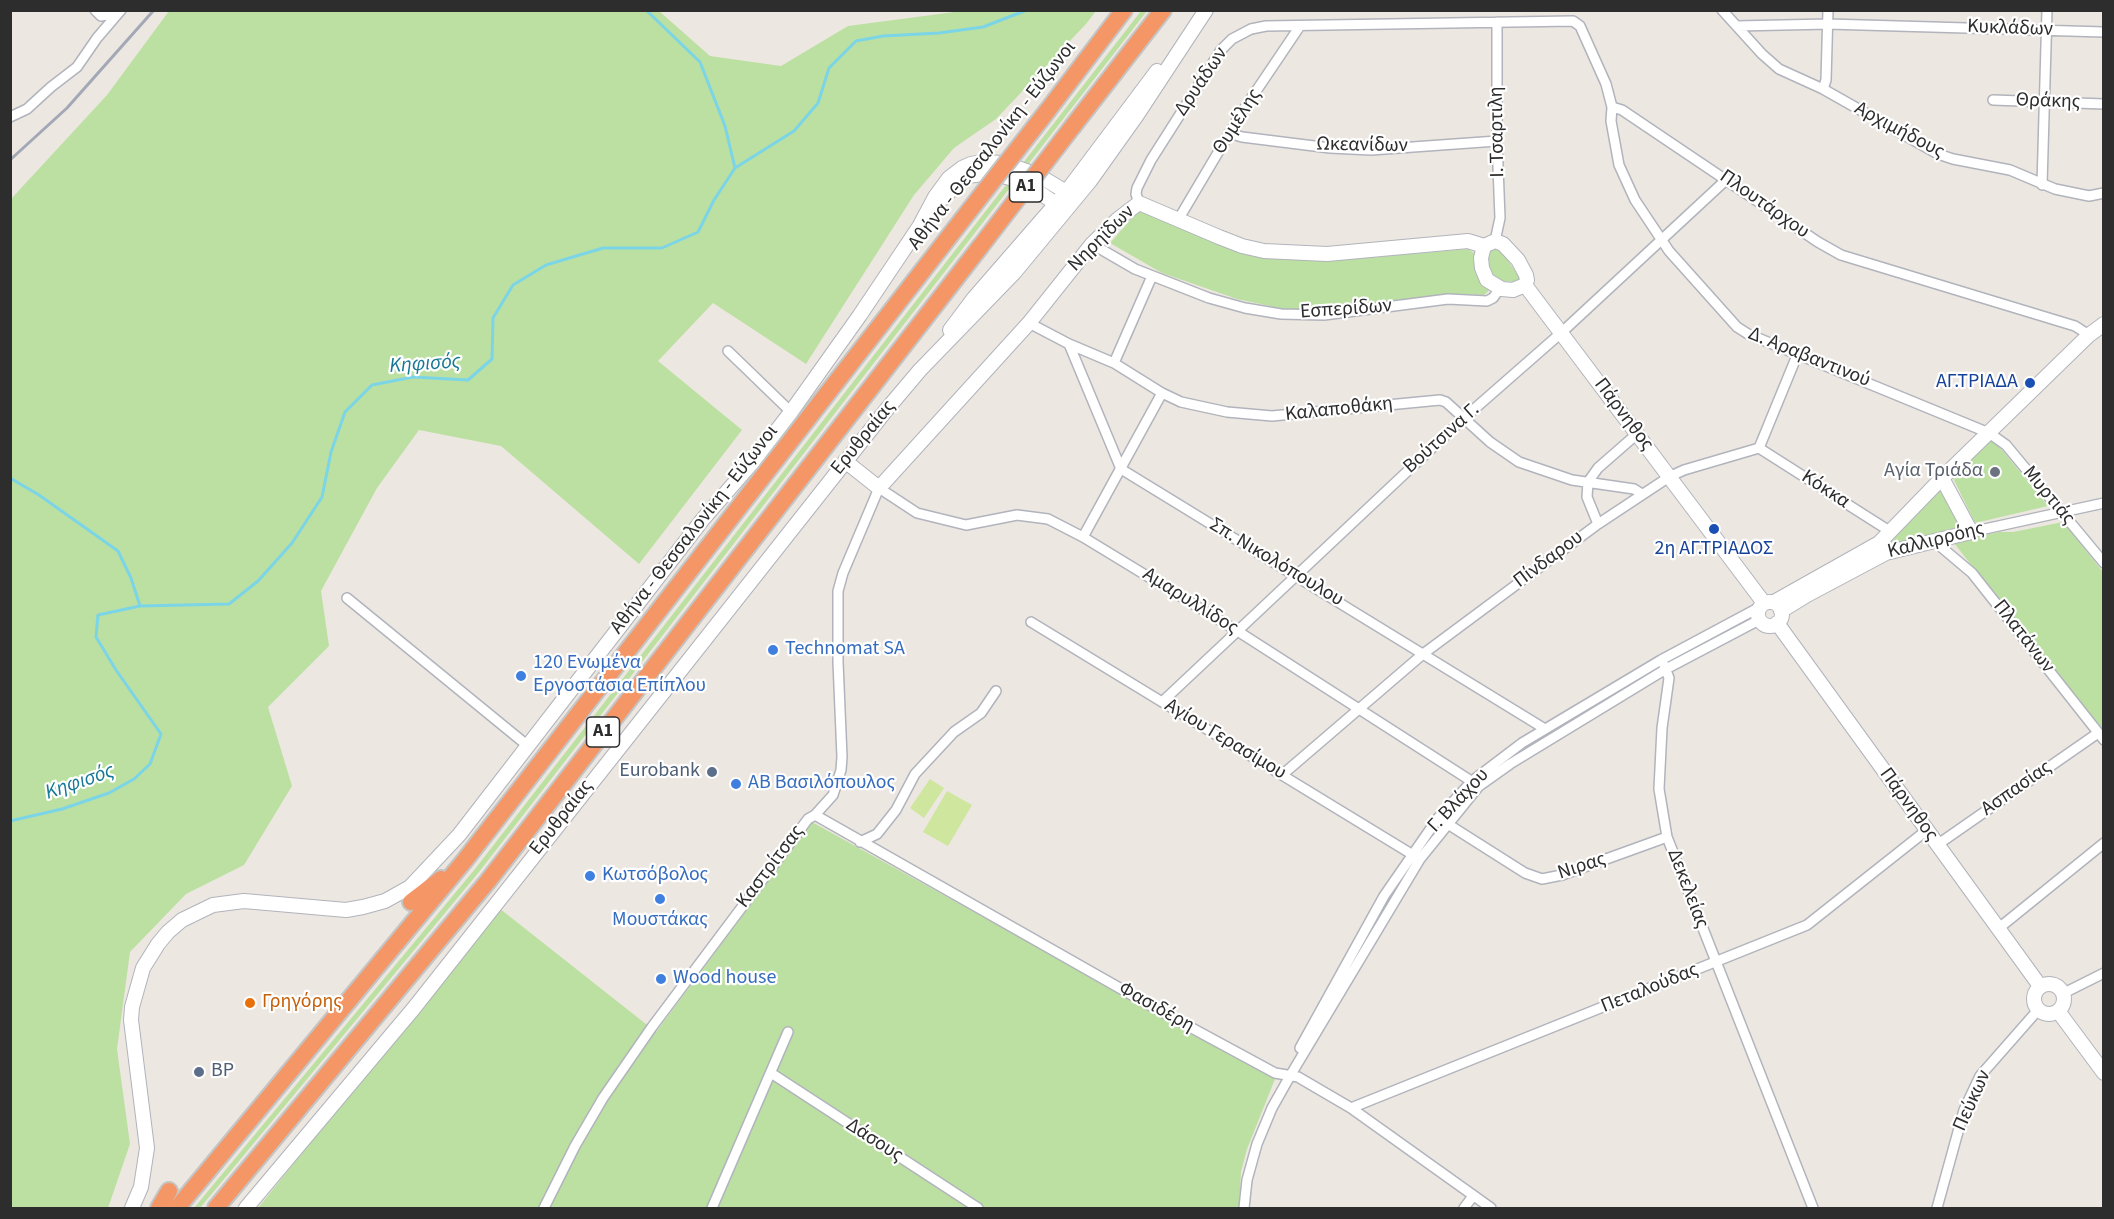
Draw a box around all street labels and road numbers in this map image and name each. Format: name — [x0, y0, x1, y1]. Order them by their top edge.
street label: Κυκλάδων — [1967, 16, 2053, 42]
street label: Αθήνα - Θεσσαλονίκη - Εύζωνοι — [904, 37, 1082, 255]
street label: Δρυάδων — [1170, 43, 1234, 121]
street label: Θυμέλης — [1208, 85, 1268, 159]
street label: Ι. Τσαρτιλη — [1485, 86, 1511, 178]
street label: Θράκης — [2015, 89, 2081, 115]
street label: Αρχιμήδους — [1850, 97, 1948, 165]
street label: Ωκεανίδων — [1316, 133, 1408, 159]
street label: Πλουτάρχου — [1714, 165, 1814, 245]
road number: Α1 — [1010, 172, 1042, 202]
street label: Νηρηϊδων — [1064, 201, 1140, 277]
street label: Εσπερίδων — [1299, 295, 1393, 325]
street label: Δ. Αραβαντινού — [1744, 323, 1874, 393]
street label: Πάρνηθος — [1588, 374, 1658, 456]
street label: Καλαποθάκη — [1284, 392, 1394, 428]
street label: Ερυθραίας — [827, 396, 901, 480]
street label: Βούτσινα Γ. — [1399, 399, 1485, 479]
street label: Αθήνα - Θεσσαλονίκη - Εύζωνοι — [606, 421, 784, 639]
street label: Μυρτιάς — [2017, 462, 2079, 530]
street label: Κόκκα — [1796, 466, 1854, 514]
street label: Σπ. Νικολόπουλου — [1205, 514, 1347, 612]
street label: Καλλιρρόης — [1885, 517, 1987, 565]
street label: Πίνδαρου — [1509, 526, 1589, 594]
street label: Αμαρυλλίδος — [1138, 563, 1242, 641]
street label: Πλατάνων — [1987, 596, 2059, 678]
street label: Αγίου Γερασίμου — [1160, 694, 1290, 786]
road number: Α1 — [586, 717, 620, 747]
street label: Ασπασίας — [1977, 756, 2057, 822]
street label: Γ. Βλάχου — [1423, 764, 1495, 838]
street label: Πάρνηθος — [1873, 764, 1943, 846]
street label: Ερυθραίας — [525, 775, 599, 861]
street label: Καστρίτσας — [732, 821, 810, 913]
street label: Δεκελείας — [1661, 846, 1713, 932]
street label: Νιρας — [1555, 848, 1609, 886]
street label: Πεταλούδας — [1598, 959, 1702, 1019]
street label: Φασιδέρη — [1114, 977, 1198, 1039]
street label: Πεύκων — [1949, 1067, 1997, 1135]
street label: Δάσους — [841, 1114, 907, 1168]

